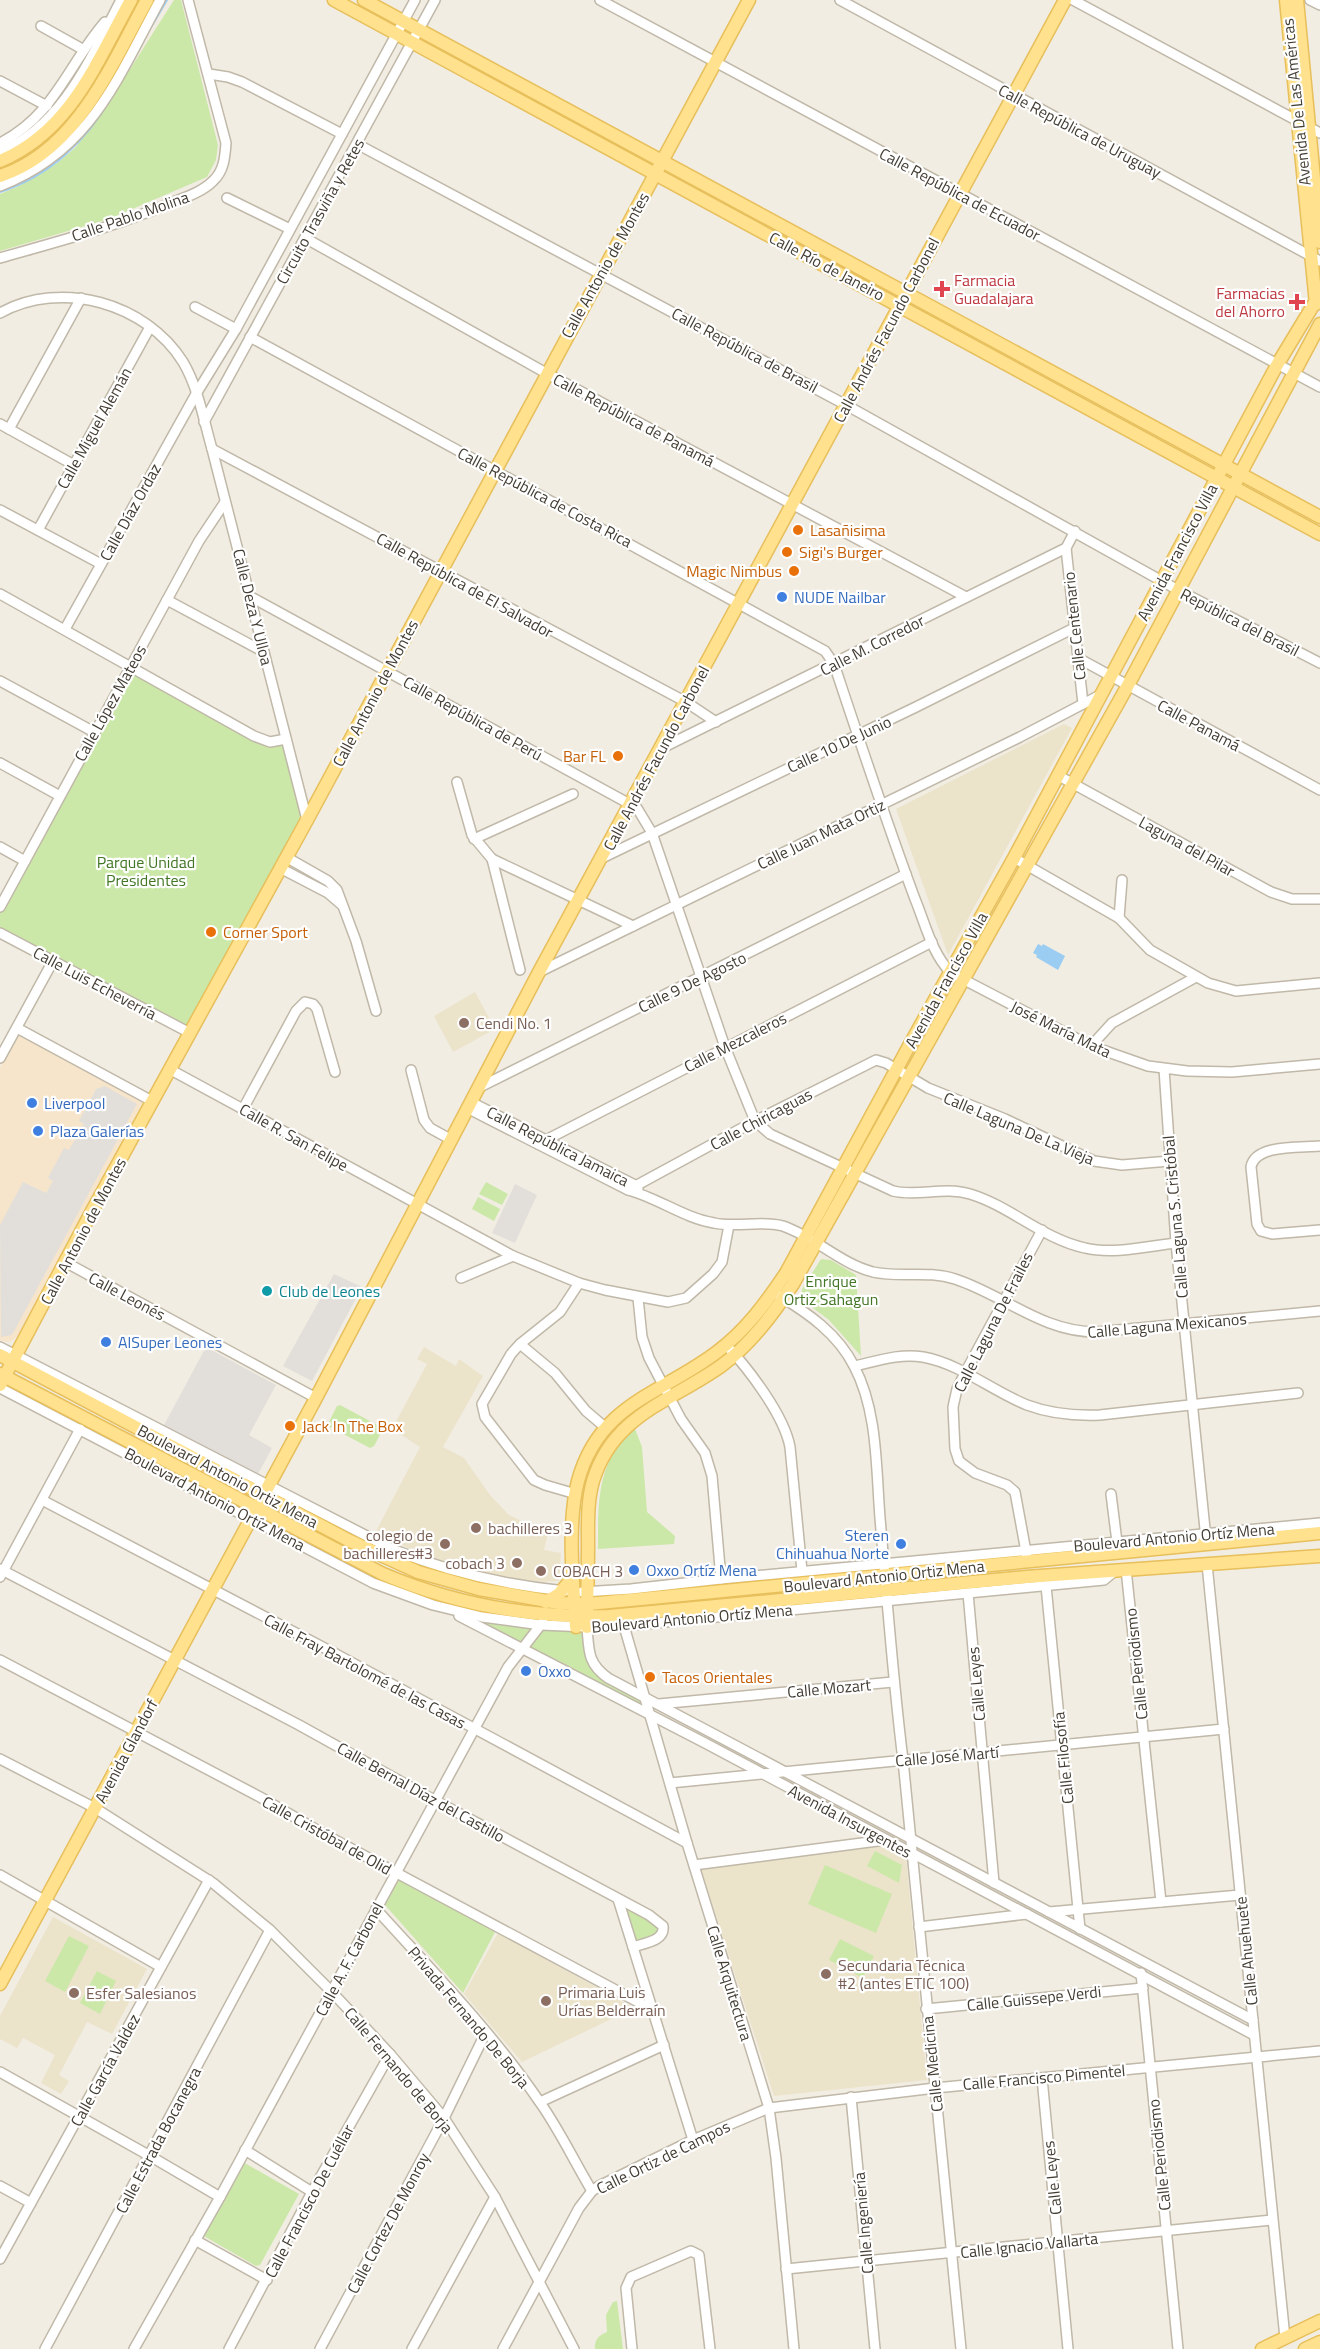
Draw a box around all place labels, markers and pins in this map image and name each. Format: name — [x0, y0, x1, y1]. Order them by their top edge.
place label: Farmacia Guadalajara — [954, 268, 1034, 310]
place label: Farmacias del Ahorro — [1215, 281, 1285, 323]
marker: Farmacia Guadalajara — [935, 282, 949, 296]
marker: Farmacias del Ahorro — [1290, 295, 1304, 309]
place label: Lasañisima — [810, 518, 886, 542]
marker: Lasañisima — [791, 523, 805, 537]
place label: Sigi's Burger — [799, 540, 883, 564]
marker: Sigi's Burger — [780, 545, 794, 559]
place label: Magic Nimbus — [686, 559, 782, 583]
marker: Magic Nimbus — [787, 564, 801, 578]
place label: NUDE Nailbar — [794, 585, 886, 609]
marker: NUDE Nailbar — [775, 590, 789, 604]
place label: Bar FL — [563, 744, 606, 768]
marker: Bar FL — [611, 749, 625, 763]
place label: Corner Sport — [223, 920, 308, 944]
marker: Corner Sport — [204, 925, 218, 939]
place label: Cendi No. 1 — [476, 1011, 552, 1035]
marker: Cendi No. 1 — [457, 1016, 471, 1030]
place label: Liverpool — [44, 1091, 105, 1115]
marker: Liverpool — [25, 1096, 39, 1110]
place label: Plaza Galerías — [50, 1119, 144, 1143]
marker: Plaza Galerías — [31, 1124, 45, 1138]
place label: Club de Leones — [279, 1279, 380, 1303]
marker: Club de Leones — [260, 1284, 274, 1298]
place label: AlSuper Leones — [118, 1330, 222, 1354]
marker: AlSuper Leones — [99, 1335, 113, 1349]
place label: Jack In The Box — [302, 1414, 403, 1438]
marker: Jack In The Box — [283, 1419, 297, 1433]
place label: bachilleres 3 — [488, 1516, 572, 1540]
marker: bachilleres 3 — [469, 1521, 483, 1535]
place label: colegio de bachilleres#3 — [343, 1523, 433, 1565]
place label: Steren Chihuahua Norte — [776, 1523, 889, 1565]
marker: colegio de bachilleres#3 — [438, 1537, 452, 1551]
marker: Steren Chihuahua Norte — [894, 1537, 908, 1551]
place label: cobach 3 — [445, 1551, 505, 1575]
marker: cobach 3 — [510, 1556, 524, 1570]
place label: Oxxo Ortíz Mena — [646, 1558, 757, 1582]
place label: COBACH 3 — [553, 1559, 623, 1583]
marker: Oxxo Ortíz Mena — [627, 1563, 641, 1577]
marker: COBACH 3 — [534, 1564, 548, 1578]
place label: Oxxo — [538, 1659, 571, 1683]
marker: Oxxo — [519, 1664, 533, 1678]
place label: Tacos Orientales — [662, 1665, 772, 1689]
marker: Tacos Orientales — [643, 1670, 657, 1684]
place label: Secundaria Técnica #2 (antes ETIC 100) — [838, 1953, 969, 1995]
marker: Secundaria Técnica #2 (antes ETIC 100) — [819, 1967, 833, 1981]
place label: Primaria Luis Urías Belderraín — [558, 1980, 666, 2022]
place label: Esfer Salesianos — [86, 1981, 196, 2005]
marker: Esfer Salesianos — [67, 1986, 81, 2000]
marker: Primaria Luis Urías Belderraín — [539, 1994, 553, 2008]

